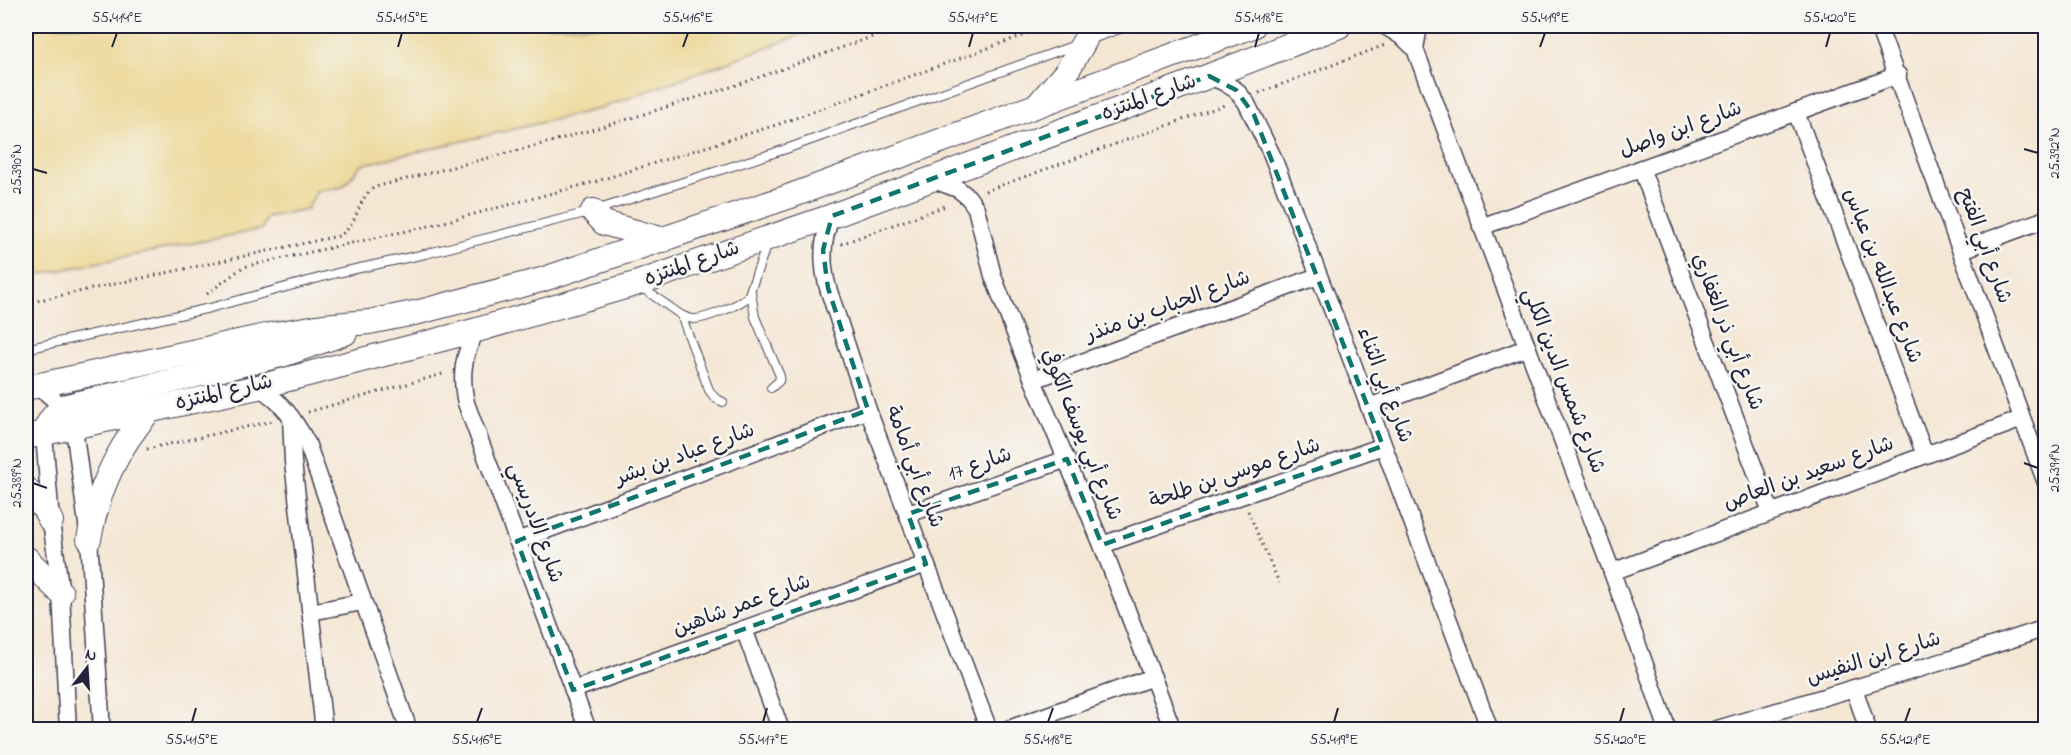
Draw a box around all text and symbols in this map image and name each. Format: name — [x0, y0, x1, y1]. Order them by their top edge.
text: 55.414°E — [92, 7, 142, 29]
text: 55.415°E — [376, 7, 428, 29]
text: 55.416°E — [663, 7, 713, 29]
text: 55.417°E — [948, 7, 998, 29]
text: 55.418°E — [1234, 7, 1284, 29]
text: 55.419°E — [1521, 7, 1569, 29]
text: 55.420°E — [1803, 7, 1857, 29]
street label: شارع المنتزه — [1097, 67, 1201, 129]
street label: شارع ابن واصل — [1615, 94, 1747, 166]
text: 25.392°N — [2044, 127, 2066, 179]
text: 25.390°N — [6, 144, 28, 194]
street label: شارع عبدالله بن عباس — [1835, 184, 1929, 368]
street label: شارع أبي الفتح — [1947, 184, 2019, 309]
street label: شارع المنتزه — [640, 234, 744, 294]
street label: شارع أبي ذر الغفاري — [1681, 249, 1771, 416]
street label: شارع الحباب بن منذر — [1079, 263, 1255, 351]
street label: شارع شمس الدين الكلي — [1512, 284, 1612, 479]
street label: شارع أبي الثناء — [1346, 322, 1420, 448]
street label: شارع أبي يوسف الكوفي — [1031, 344, 1130, 526]
street label: شارع المنتزه — [172, 367, 276, 419]
street label: شارع أبي أمامة — [875, 402, 951, 533]
street label: شارع عباد بن بشر — [609, 416, 759, 495]
street label: شارع سعيد بن العاص — [1720, 429, 1898, 519]
street label: شارع موسى بن طلحة — [1145, 431, 1325, 517]
street label: شارع 17 — [944, 440, 1016, 490]
text: 25.391°N — [2044, 444, 2066, 492]
text: 25.389°N — [6, 458, 28, 508]
street label: شارع الادريسي — [497, 459, 571, 588]
street label: شارع عمر شاهين — [669, 567, 815, 645]
street label: شارع ابن النفيس — [1803, 624, 1945, 694]
north arrow — [57, 638, 117, 698]
text: N — [82, 643, 100, 669]
text: 55.415°E — [166, 729, 218, 751]
text: 55.416°E — [452, 729, 502, 751]
text: 55.417°E — [738, 729, 788, 751]
text: 55.418°E — [1023, 729, 1073, 751]
text: 55.419°E — [1310, 729, 1358, 751]
text: 55.420°E — [1593, 729, 1647, 751]
text: 55.421°E — [1879, 729, 1931, 751]

